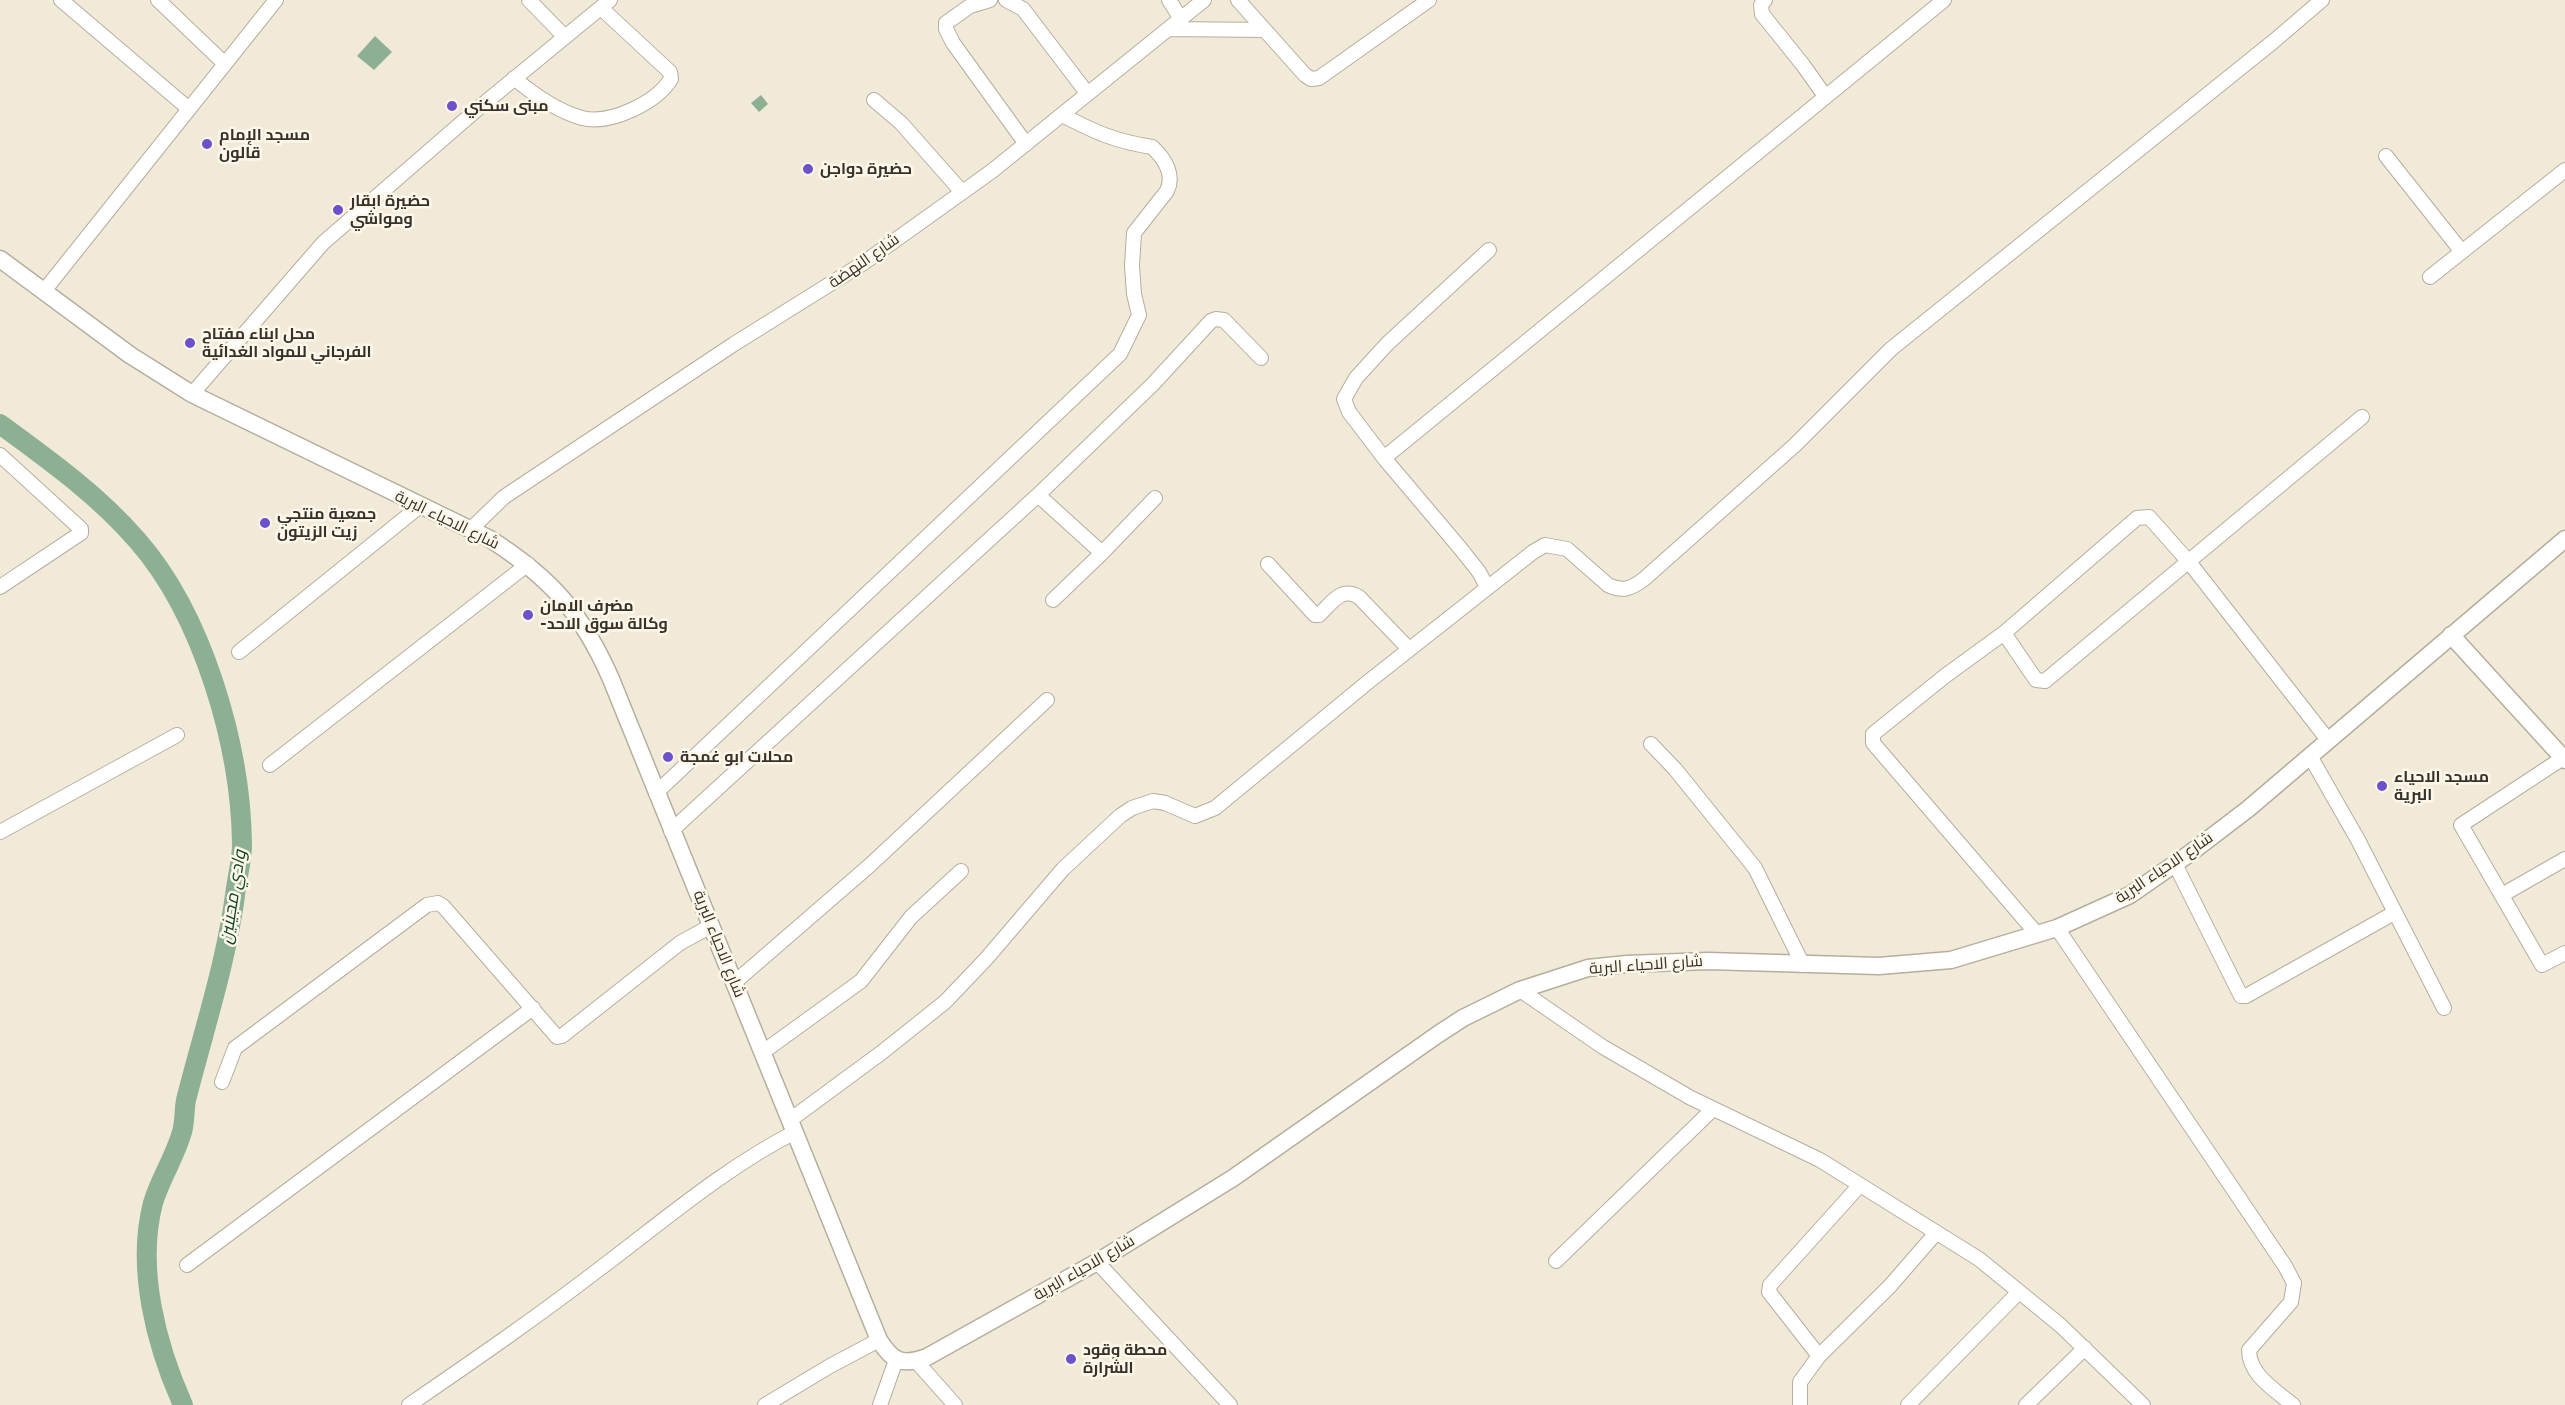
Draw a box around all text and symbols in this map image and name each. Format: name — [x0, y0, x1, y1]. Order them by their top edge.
place label: مبنى سكني — [464, 96, 549, 116]
marker: مبنى سكني — [445, 99, 459, 113]
place label: مسجد الإمام قالون — [219, 125, 310, 163]
marker: مسجد الإمام قالون — [200, 137, 214, 151]
place label: حضيرة دواجن — [820, 159, 912, 179]
marker: حضيرة دواجن — [801, 162, 815, 176]
place label: حضيرة ابقار ومواشي — [350, 191, 430, 229]
marker: حضيرة ابقار ومواشي — [331, 203, 345, 217]
street label: شارع النهضة — [825, 230, 903, 292]
place label: محل ابناء مفتاح الفرجاني للمواد الغدائية — [202, 324, 372, 362]
marker: محل ابناء مفتاح الفرجاني للمواد الغدائية — [183, 336, 197, 350]
street label: شارع الاحياء البرية — [392, 486, 502, 554]
place label: جمعية منتجي زيت الزيتون — [277, 504, 376, 542]
marker: جمعية منتجي زيت الزيتون — [258, 516, 272, 530]
place label: مضرف الامان -وكالة سوق الاحد — [540, 596, 668, 634]
marker: مضرف الامان -وكالة سوق الاحد — [521, 608, 535, 622]
place label: محلات ابو غمجة — [680, 747, 793, 767]
marker: محلات ابو غمجة — [661, 750, 675, 764]
place label: مسجد الاحياء البرية — [2394, 767, 2489, 805]
marker: مسجد الاحياء البرية — [2375, 779, 2389, 793]
street label: شارع الاحياء البرية — [2111, 828, 2217, 908]
water label: وادي مجينين — [215, 848, 251, 946]
street label: شارع الاحياء البرية — [689, 888, 749, 1000]
street label: شارع الاحياء البرية — [1589, 951, 1703, 979]
street label: شارع الاحياء البرية — [1030, 1231, 1138, 1305]
place label: محطة وقود الشرارة — [1083, 1340, 1167, 1378]
marker: محطة وقود الشرارة — [1064, 1352, 1078, 1366]

